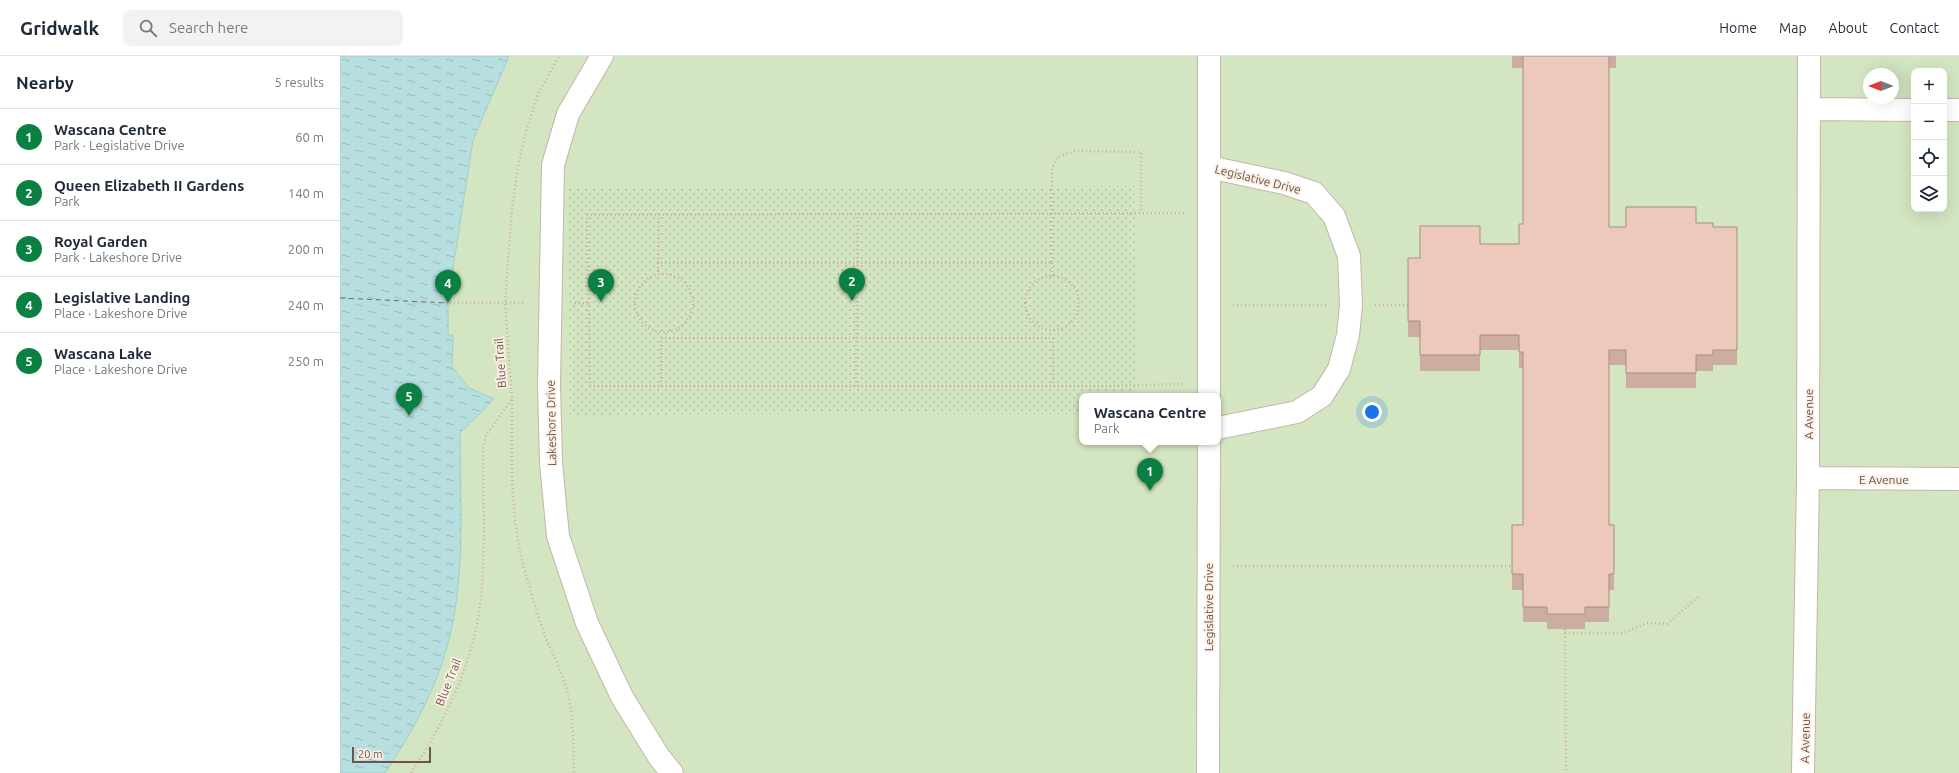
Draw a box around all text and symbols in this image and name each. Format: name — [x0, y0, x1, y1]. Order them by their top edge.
search box — [123, 10, 403, 46]
text: Gridwalk — [20, 17, 99, 39]
icon: search — [137, 17, 159, 39]
text: Search here — [169, 19, 248, 36]
text: Home — [1719, 20, 1757, 36]
text: Map — [1779, 20, 1807, 36]
text: About — [1829, 20, 1868, 36]
text: Contact — [1890, 20, 1939, 36]
north arrow — [1863, 68, 1899, 104]
map controls — [1911, 68, 1947, 212]
button: + — [1911, 68, 1947, 104]
text: Nearby — [16, 73, 74, 92]
text: 5 results — [274, 75, 324, 89]
button: − — [1911, 104, 1947, 140]
text: Wascana Centre — [54, 121, 167, 138]
text: 1 — [25, 130, 33, 144]
text: 60 m — [295, 130, 324, 144]
text: Park · Legislative Drive — [54, 138, 185, 152]
button: locate — [1911, 140, 1947, 176]
street label: Legislative Drive — [1214, 162, 1302, 196]
button: layers — [1911, 176, 1947, 212]
text: Queen Elizabeth II Gardens — [54, 177, 244, 194]
text: 2 — [25, 186, 33, 200]
text: 140 m — [288, 186, 324, 200]
text: Park — [54, 194, 80, 208]
text: Royal Garden — [54, 233, 147, 250]
text: 3 — [25, 242, 33, 256]
text: 200 m — [288, 242, 324, 256]
text: Park · Lakeshore Drive — [54, 250, 182, 264]
pin: 2 — [839, 268, 865, 301]
pin: 3 — [588, 269, 614, 302]
pin: 4 — [435, 270, 461, 303]
text: Legislative Landing — [54, 289, 190, 306]
text: 4 — [25, 298, 33, 312]
text: 240 m — [288, 298, 324, 312]
text: Place · Lakeshore Drive — [54, 306, 188, 320]
street label: Blue Trail — [492, 338, 508, 388]
text: Wascana Lake — [54, 345, 152, 362]
text: 5 — [25, 354, 33, 368]
text: 250 m — [288, 354, 324, 368]
text: Place · Lakeshore Drive — [54, 362, 188, 376]
street label: Lakeshore Drive — [544, 380, 558, 466]
pin: 5 — [396, 383, 422, 416]
street label: A Avenue — [1802, 389, 1815, 439]
popup — [1079, 393, 1221, 445]
your location — [1362, 402, 1382, 422]
text: Wascana Centre — [1094, 404, 1206, 421]
text: Park — [1094, 421, 1120, 435]
pin: 1 — [1137, 458, 1163, 491]
street label: E Avenue — [1859, 473, 1909, 486]
street label: Legislative Drive — [1202, 563, 1215, 651]
street label: Blue Trail — [433, 656, 463, 708]
street label: A Avenue — [1798, 712, 1812, 764]
scale bar — [352, 745, 431, 764]
text: 20 m — [358, 748, 382, 760]

